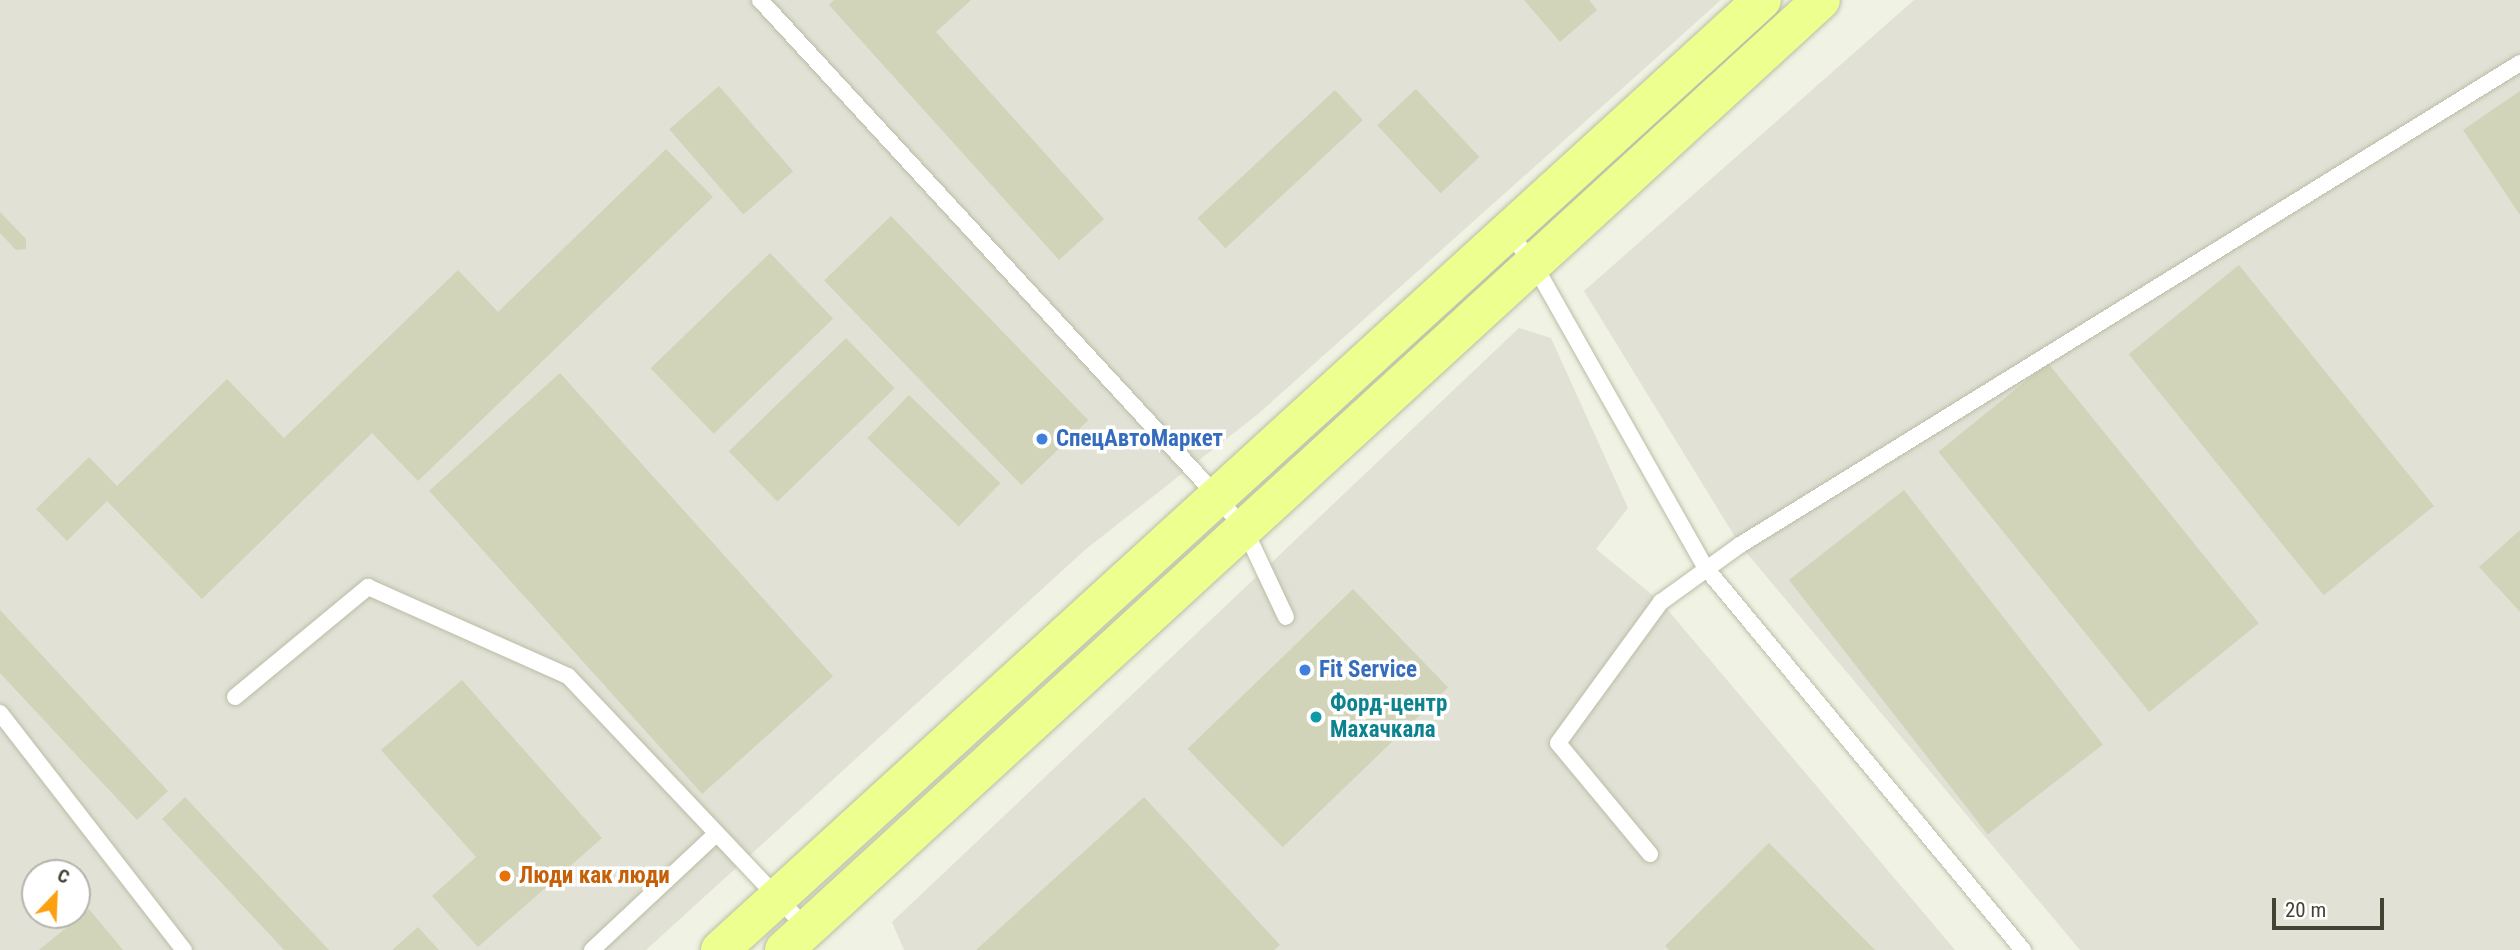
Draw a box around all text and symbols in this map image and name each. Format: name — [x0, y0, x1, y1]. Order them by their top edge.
place label: СпецАвтоМаркет — [1056, 425, 1223, 453]
marker: СпецАвтоМаркет — [1034, 431, 1050, 447]
place label: Fit Service — [1319, 656, 1417, 684]
marker: Fit Service — [1297, 662, 1313, 678]
place label: Форд-центр Махачкала — [1330, 690, 1447, 744]
marker: Форд-центр Махачкала — [1308, 709, 1324, 725]
north arrow — [21, 859, 91, 929]
place label: Люди как люди — [519, 862, 670, 890]
text: С — [54, 863, 73, 889]
marker: Люди как люди — [497, 868, 513, 884]
scale bar — [2275, 884, 2387, 928]
text: 20 m — [2285, 898, 2326, 922]

